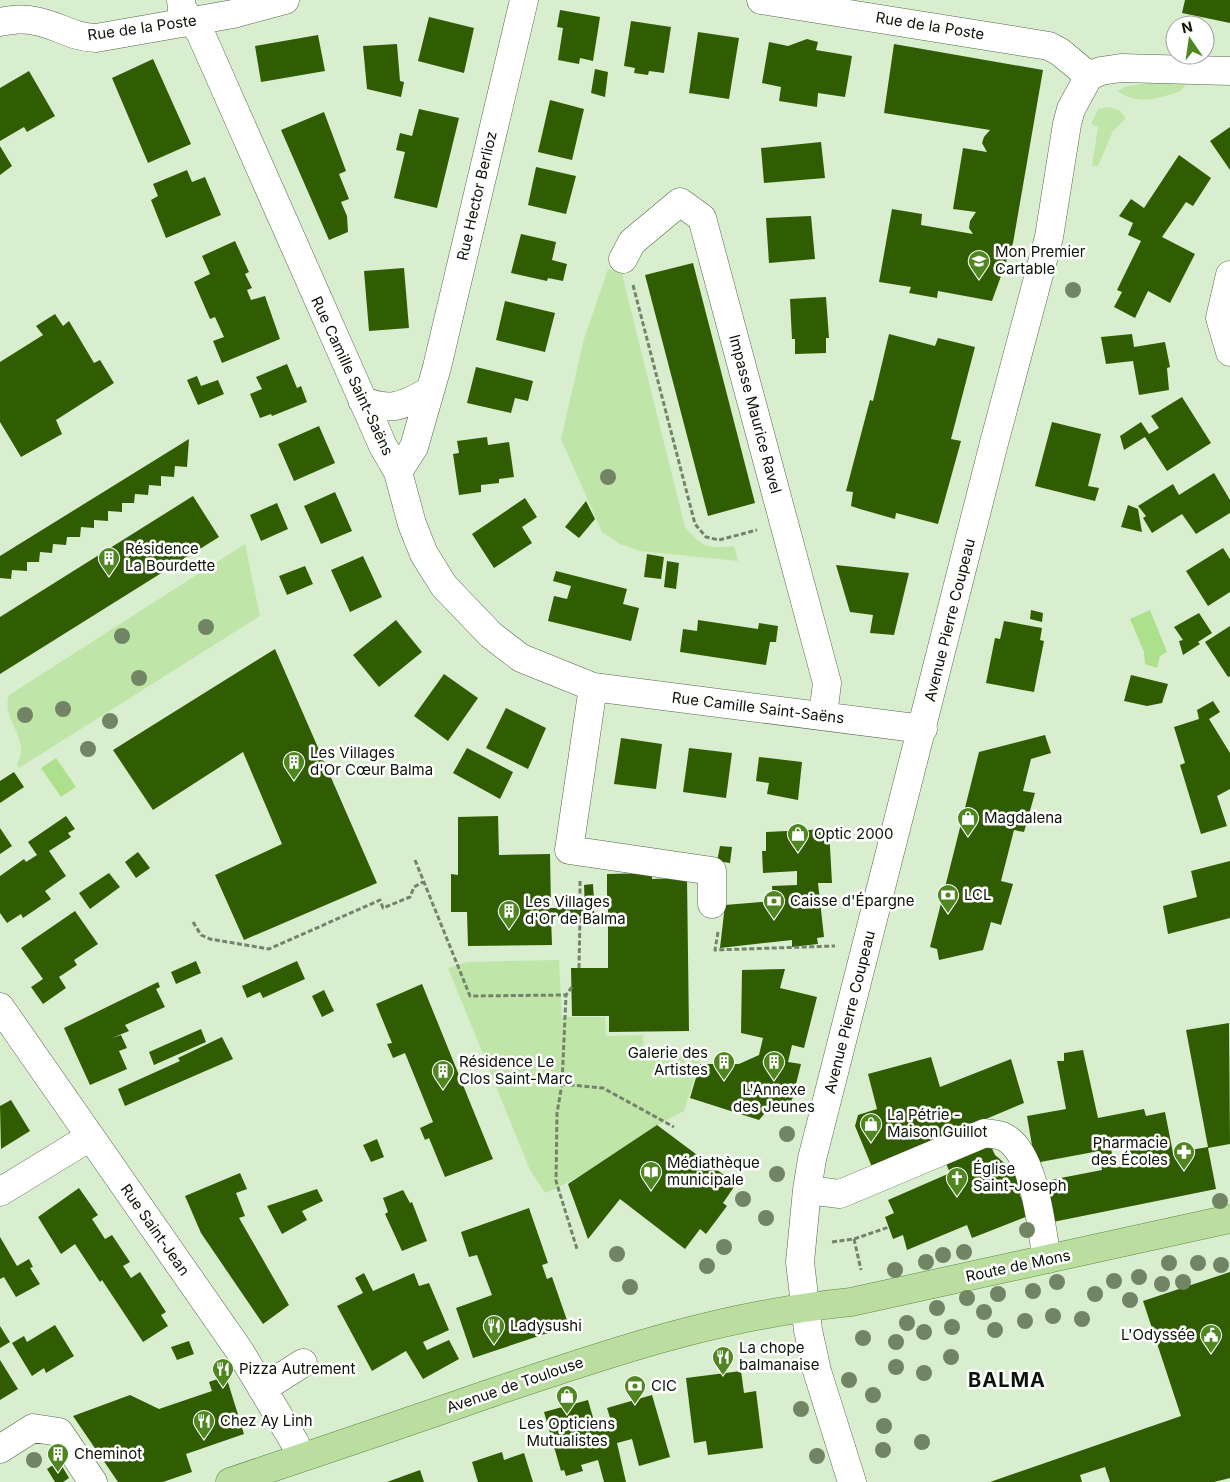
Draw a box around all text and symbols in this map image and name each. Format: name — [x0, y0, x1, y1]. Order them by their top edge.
street label: Rue de la Poste — [874, 8, 986, 43]
street label: Rue de la Poste — [86, 10, 198, 45]
north arrow — [1165, 15, 1215, 65]
text: N — [1180, 17, 1194, 36]
street label: Rue Hector Berlioz — [452, 129, 501, 263]
place label: Mon Premier Cartable — [995, 242, 1086, 278]
school or university icon: Mon Premier Cartable — [967, 249, 991, 280]
street label: Rue Camille Saint-Saëns — [307, 293, 398, 458]
street label: Impasse Maurice Ravel — [725, 332, 786, 495]
street label: Avenue Pierre Coupeau — [920, 536, 979, 703]
place label: Résidence La Bourdette — [125, 539, 215, 575]
building icon: Résidence La Bourdette — [97, 546, 121, 577]
street label: Rue Camille Saint-Saëns — [671, 688, 845, 728]
place label: Les Villages d'Or Cœur Balma — [310, 743, 433, 779]
building icon: Les Villages d'Or Cœur Balma — [282, 750, 306, 781]
shop icon: Magdalena — [956, 806, 980, 837]
place label: Magdalena — [984, 808, 1062, 827]
shop icon: Optic 2000 — [786, 822, 810, 853]
place label: Optic 2000 — [814, 824, 894, 843]
bank icon: LCL — [936, 883, 960, 914]
place label: LCL — [964, 885, 992, 904]
bank icon: Caisse d'Épargne — [762, 889, 786, 920]
place label: Caisse d'Épargne — [790, 891, 914, 910]
place label: Les Villages d'Or de Balma — [525, 892, 626, 928]
building icon: Les Villages d'Or de Balma — [497, 899, 521, 930]
street label: Avenue Pierre Coupeau — [820, 928, 879, 1095]
place label: Galerie des Artistes — [628, 1043, 708, 1079]
building icon: Galerie des Artistes — [712, 1050, 736, 1081]
building icon: L'Annexe des Jeunes — [762, 1050, 786, 1081]
place label: Résidence Le Clos Saint-Marc — [459, 1052, 573, 1088]
building icon: Résidence Le Clos Saint-Marc — [431, 1059, 455, 1090]
place label: L'Annexe des Jeunes — [733, 1080, 815, 1116]
place label: La Pétrie - Maison Guillot — [887, 1105, 988, 1141]
shop icon: La Pétrie - Maison Guillot — [859, 1112, 883, 1143]
place label: Pharmacie des Écoles — [1091, 1133, 1168, 1169]
pharmacy icon: Pharmacie des Écoles — [1172, 1140, 1196, 1171]
place label: Médiathèque municipale — [667, 1153, 760, 1189]
place label: Église Saint-Joseph — [973, 1159, 1067, 1195]
library icon: Médiathèque municipale — [639, 1160, 663, 1191]
church icon: Église Saint-Joseph — [945, 1166, 969, 1197]
street label: Rue Saint-Jean — [117, 1180, 194, 1279]
street label: Route de Mons — [964, 1245, 1072, 1286]
restaurant icon: Ladysushi — [482, 1314, 506, 1345]
place label: Ladysushi — [510, 1316, 582, 1335]
public building icon: L'Odyssée — [1199, 1323, 1223, 1354]
place label: L'Odyssée — [1121, 1325, 1195, 1344]
place label: La chope balmanaise — [739, 1338, 820, 1374]
restaurant icon: La chope balmanaise — [711, 1345, 735, 1376]
street label: Avenue de Toulouse — [444, 1352, 586, 1417]
restaurant icon: Pizza Autrement — [211, 1357, 235, 1388]
place label: Pizza Autrement — [239, 1359, 355, 1378]
district label: BALMA — [968, 1368, 1046, 1392]
bank icon: CIC — [623, 1374, 647, 1405]
place label: CIC — [651, 1376, 677, 1395]
shop icon: Les Opticiens Mutualistes — [555, 1384, 579, 1415]
restaurant icon: Chez Ay Linh — [192, 1409, 216, 1440]
place label: Chez Ay Linh — [220, 1411, 313, 1430]
place label: Les Opticiens Mutualistes — [519, 1414, 615, 1450]
building icon: Cheminot — [46, 1442, 70, 1473]
place label: Cheminot — [74, 1444, 142, 1463]

